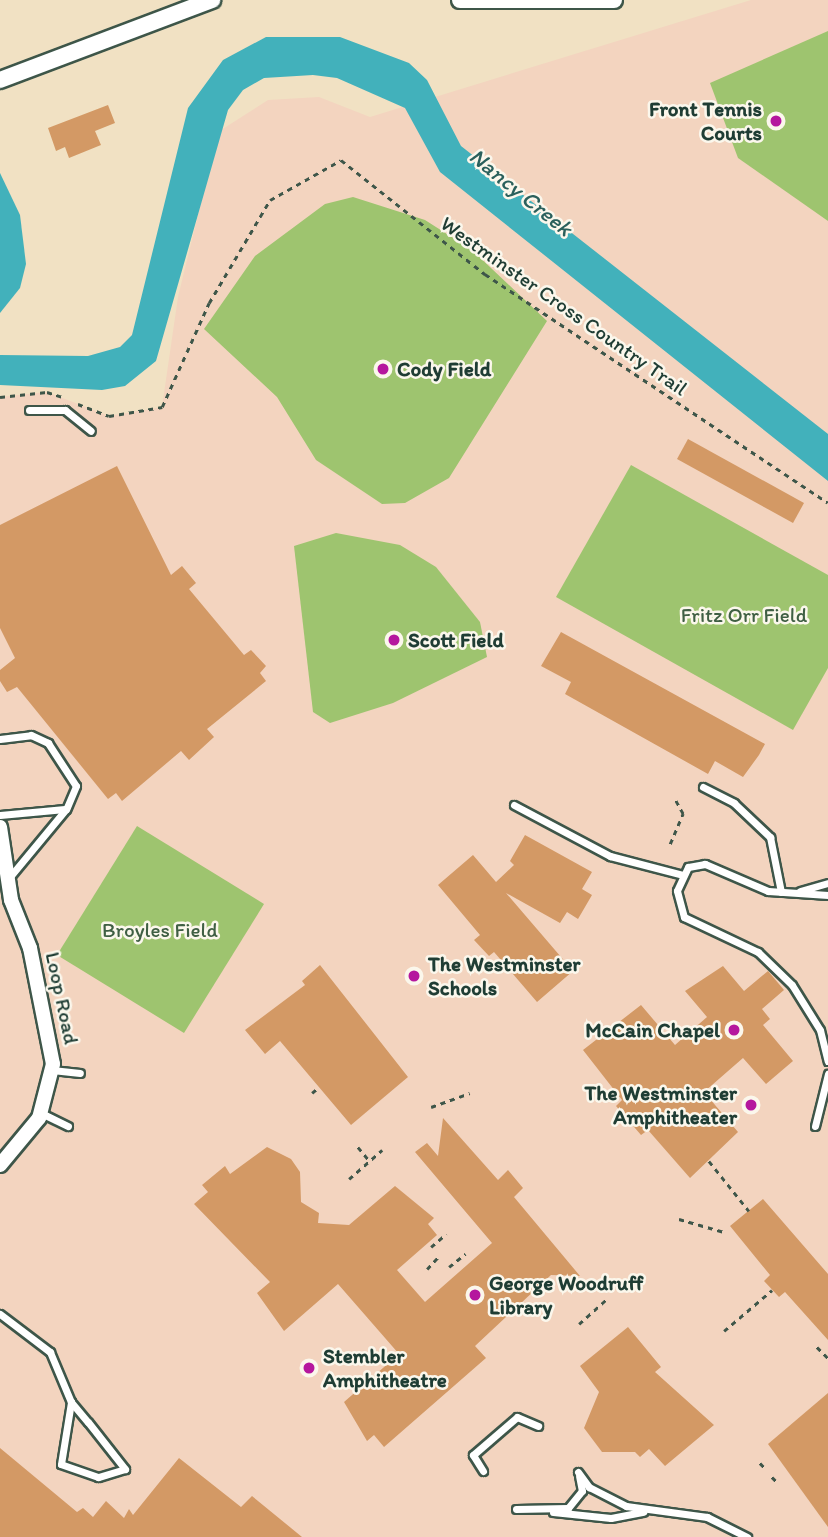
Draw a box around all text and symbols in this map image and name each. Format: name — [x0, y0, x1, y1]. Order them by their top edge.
place label: Front Tennis Courts — [651, 96, 762, 146]
marker: Front Tennis Courts — [768, 113, 784, 129]
water label: Nancy Creek — [464, 142, 578, 242]
street label: Westminster Cross Country Trail — [436, 211, 692, 401]
place label: Cody Field — [397, 356, 491, 382]
marker: Cody Field — [375, 361, 391, 377]
park label: Fritz Orr Field — [681, 602, 807, 628]
place label: Scott Field — [408, 627, 503, 653]
marker: Scott Field — [386, 632, 402, 648]
park label: Broyles Field — [102, 917, 218, 943]
street label: Loop Road — [40, 950, 84, 1046]
place label: The Westminster Schools — [428, 951, 581, 1001]
marker: The Westminster Schools — [406, 968, 422, 984]
place label: McCain Chapel — [586, 1017, 720, 1043]
marker: McCain Chapel — [726, 1022, 742, 1038]
place label: The Westminster Amphitheater — [584, 1080, 737, 1130]
marker: The Westminster Amphitheater — [743, 1097, 759, 1113]
place label: George Woodruff Library — [489, 1270, 643, 1320]
marker: George Woodruff Library — [467, 1287, 483, 1303]
place label: Stembler Amphitheatre — [323, 1343, 447, 1393]
marker: Stembler Amphitheatre — [301, 1360, 317, 1376]

